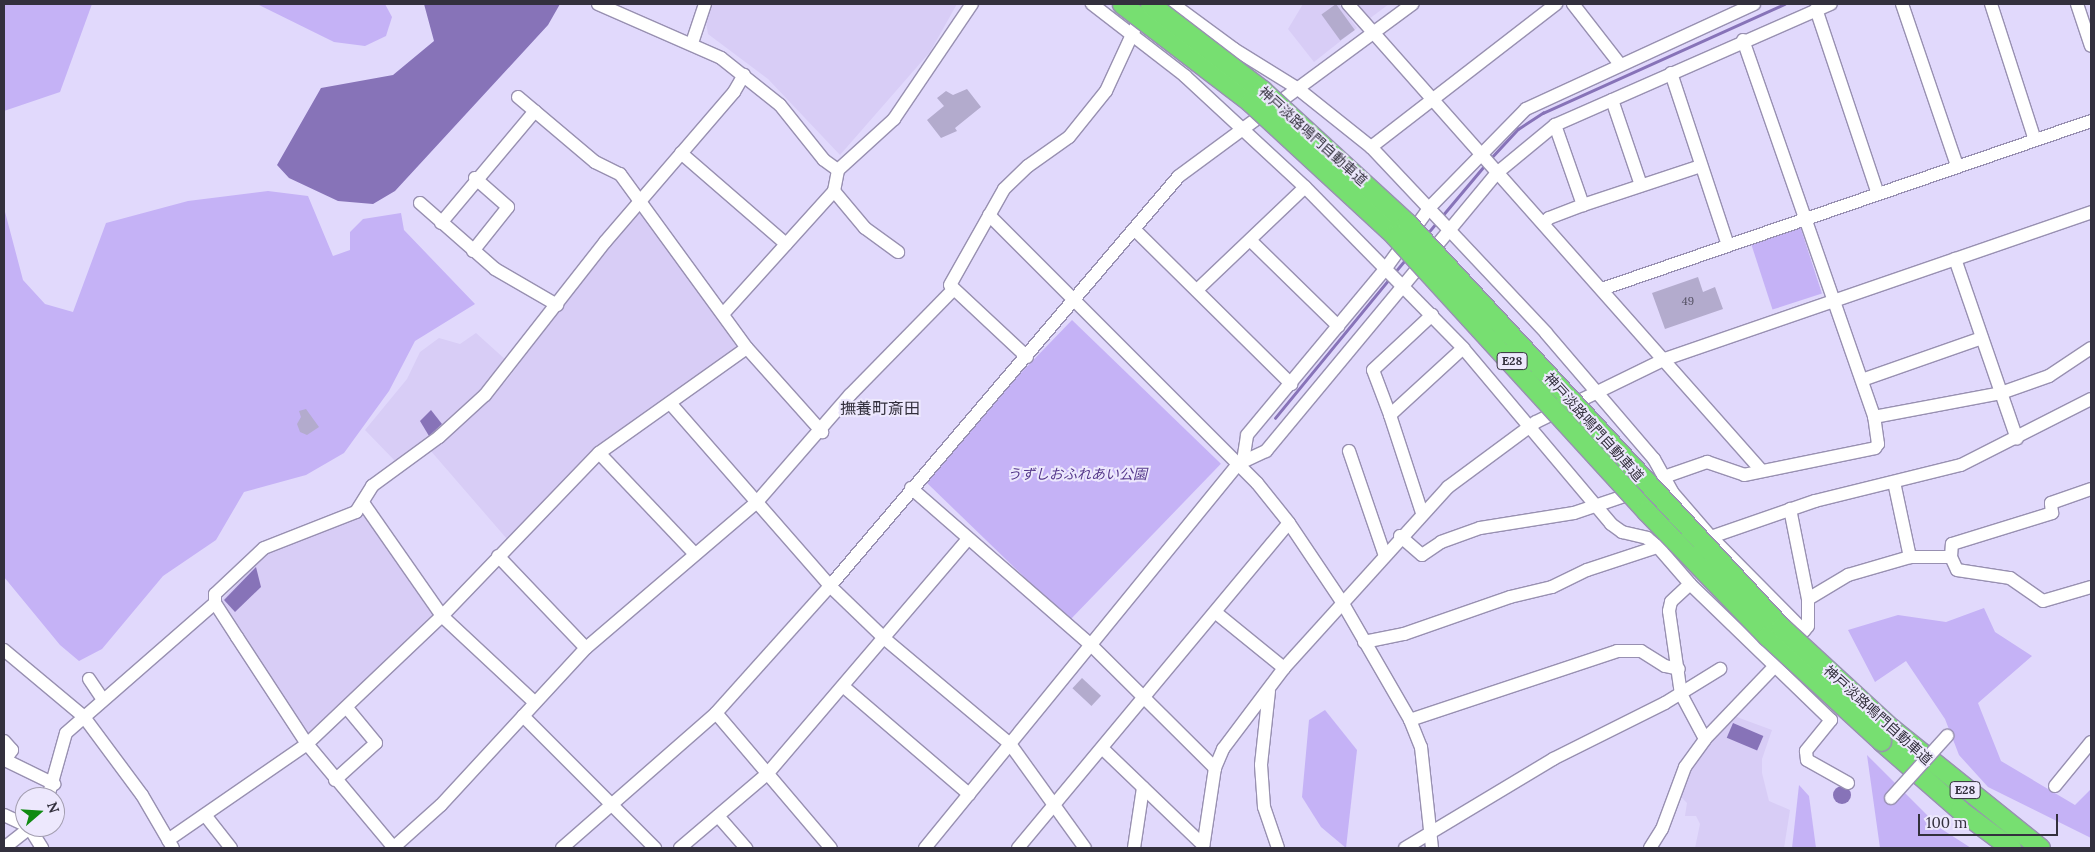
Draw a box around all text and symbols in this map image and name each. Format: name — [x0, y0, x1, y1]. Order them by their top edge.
street label: 神戸淡路鳴門自動車道 — [1255, 83, 1371, 189]
house number: 49 — [1682, 294, 1694, 308]
road number: E28 — [1496, 352, 1528, 371]
street label: 神戸淡路鳴門自動車道 — [1541, 369, 1647, 485]
district label: 撫養町斎田 — [840, 398, 920, 418]
park label: うずしおふれあい公園 — [1007, 466, 1147, 482]
street label: 神戸淡路鳴門自動車道 — [1820, 662, 1936, 768]
road number: E28 — [1949, 780, 1981, 800]
north arrow — [15, 787, 65, 837]
text: N — [43, 799, 64, 815]
scale bar — [1920, 804, 2060, 836]
text: 100 m — [1926, 813, 1967, 832]

